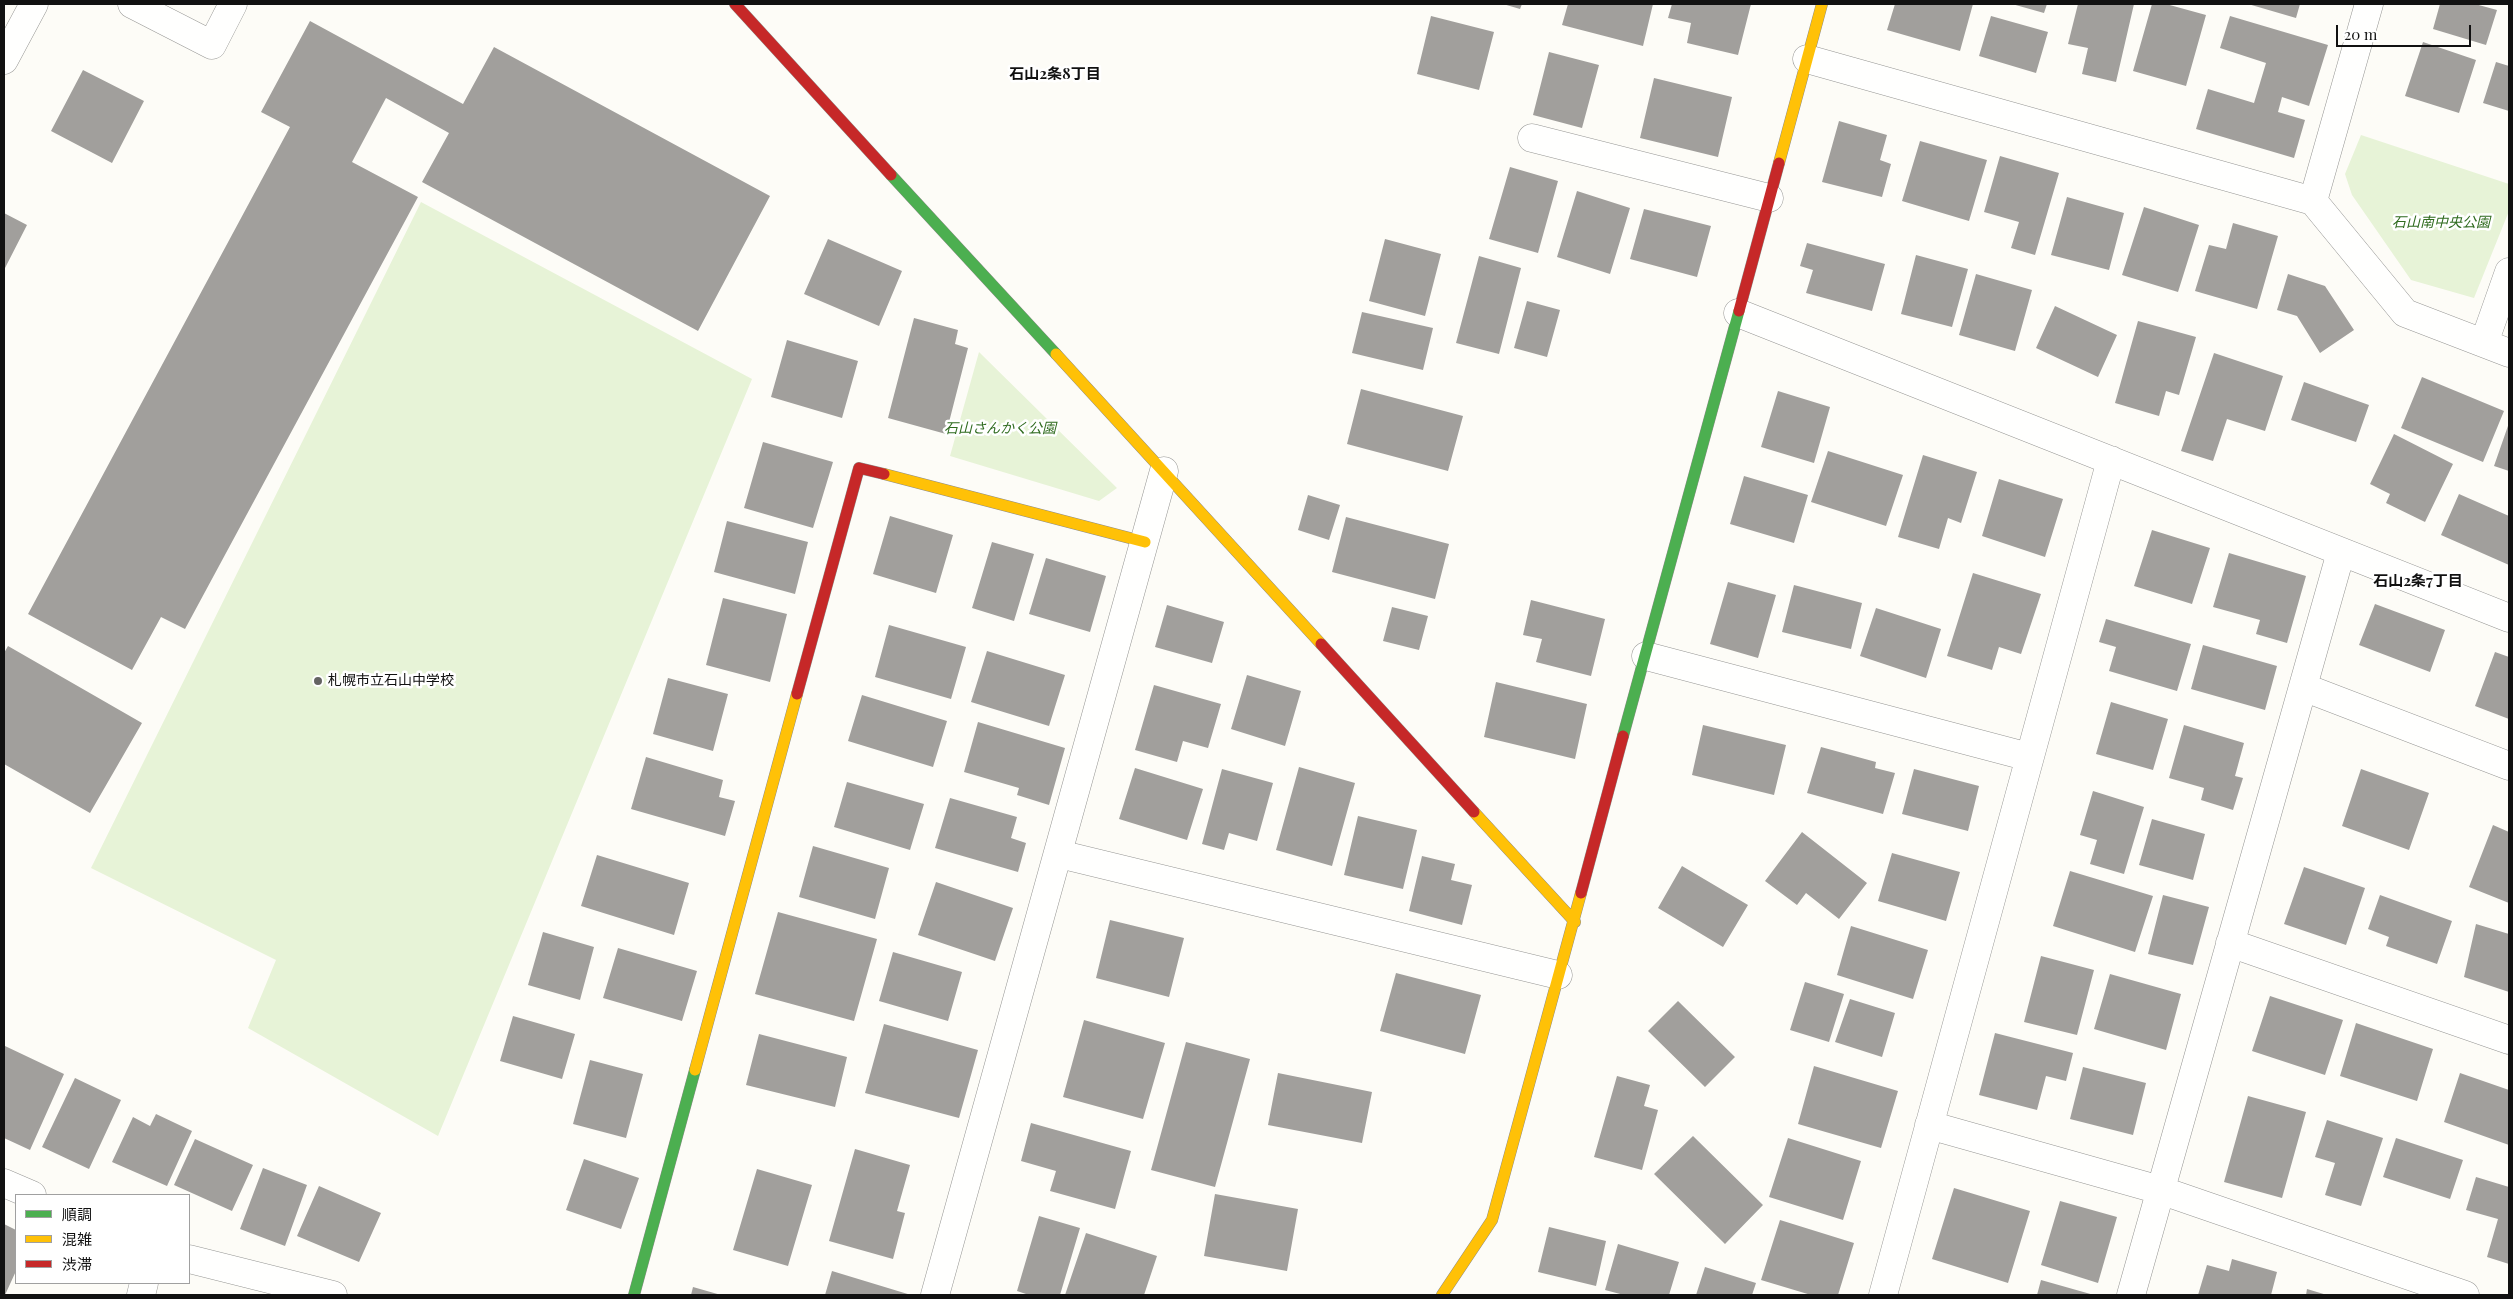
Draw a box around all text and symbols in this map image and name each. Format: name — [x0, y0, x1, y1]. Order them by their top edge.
scale bar — [2338, 15, 2473, 47]
text: 20 m — [2344, 24, 2377, 44]
district label: 石山2条8丁目 — [1009, 65, 1101, 83]
park label: 石山南中央公園 — [2392, 215, 2490, 231]
park label: 石山さんかく公園 — [944, 421, 1056, 437]
district label: 石山2条7丁目 — [2373, 572, 2463, 590]
place label: 札幌市立石山中学校 — [328, 673, 454, 689]
marker: 札幌市立石山中学校 — [312, 675, 324, 687]
legend — [15, 1194, 190, 1284]
text: 順調 — [62, 1204, 92, 1224]
text: 混雑 — [62, 1229, 92, 1249]
text: 渋滞 — [62, 1254, 92, 1274]

